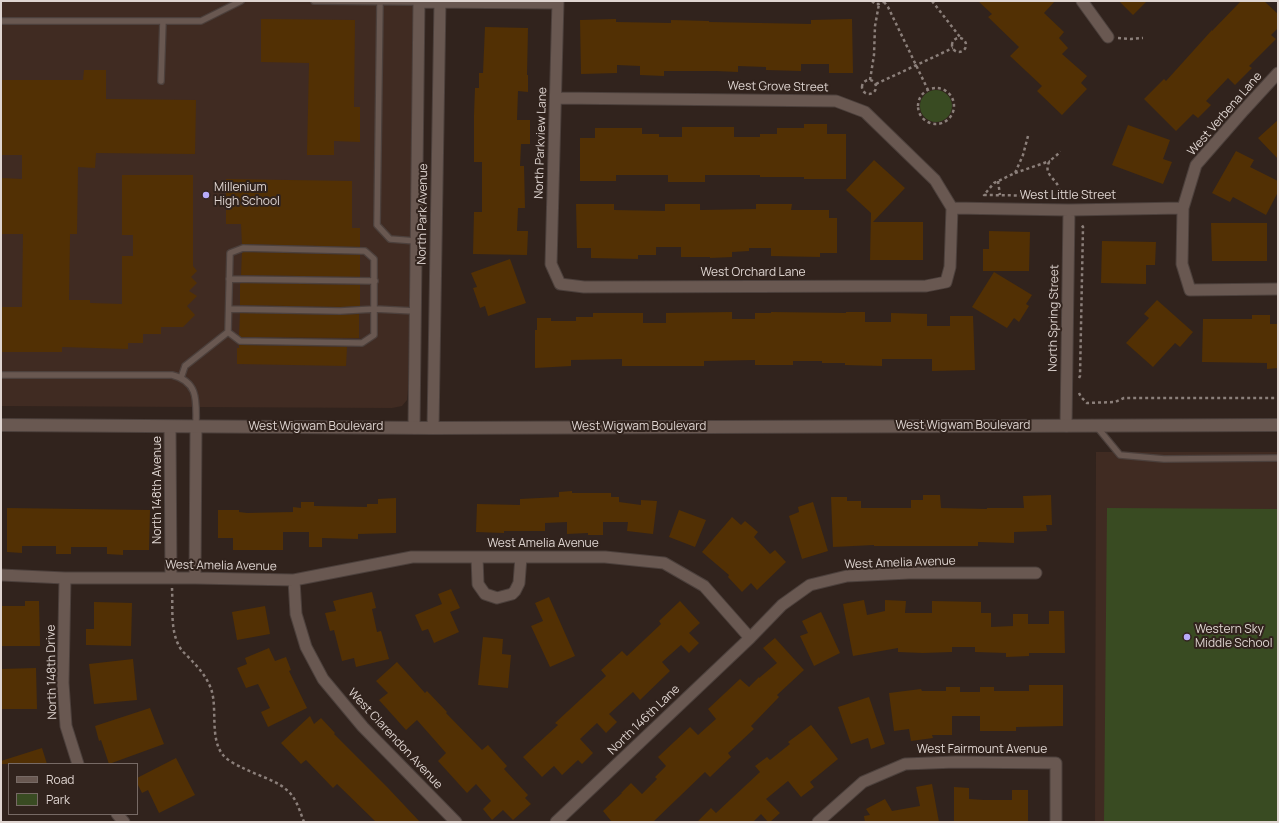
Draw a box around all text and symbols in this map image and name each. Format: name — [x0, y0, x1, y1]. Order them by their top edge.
street label: West Verbena Lane — [1185, 69, 1265, 159]
street label: West Grove Street — [727, 79, 829, 95]
street label: North Parkview Lane — [532, 87, 550, 199]
street label: North Park Avenue — [415, 163, 431, 265]
place label: Millenium High School — [214, 181, 280, 209]
street label: West Little Street — [1020, 189, 1116, 203]
marker: Millenium High School — [201, 190, 211, 200]
street label: North Spring Street — [1046, 264, 1062, 372]
street label: West Orchard Lane — [701, 266, 805, 280]
street label: West Wigwam Boulevard — [896, 419, 1030, 433]
street label: West Wigwam Boulevard — [249, 420, 383, 434]
street label: West Wigwam Boulevard — [572, 420, 706, 434]
street label: North 148th Avenue — [151, 436, 165, 544]
street label: West Amelia Avenue — [487, 537, 599, 551]
street label: West Amelia Avenue — [844, 554, 956, 572]
street label: West Amelia Avenue — [165, 558, 277, 574]
place label: Western Sky Middle School — [1195, 623, 1272, 651]
street label: North 148th Drive — [44, 624, 60, 720]
marker: Western Sky Middle School — [1182, 632, 1192, 642]
street label: North 146th Lane — [605, 682, 683, 758]
street label: West Clarendon Avenue — [345, 686, 445, 792]
street label: West Fairmount Avenue — [917, 743, 1047, 757]
legend — [8, 763, 138, 815]
text: Road — [46, 771, 74, 788]
text: Park — [46, 791, 70, 808]

